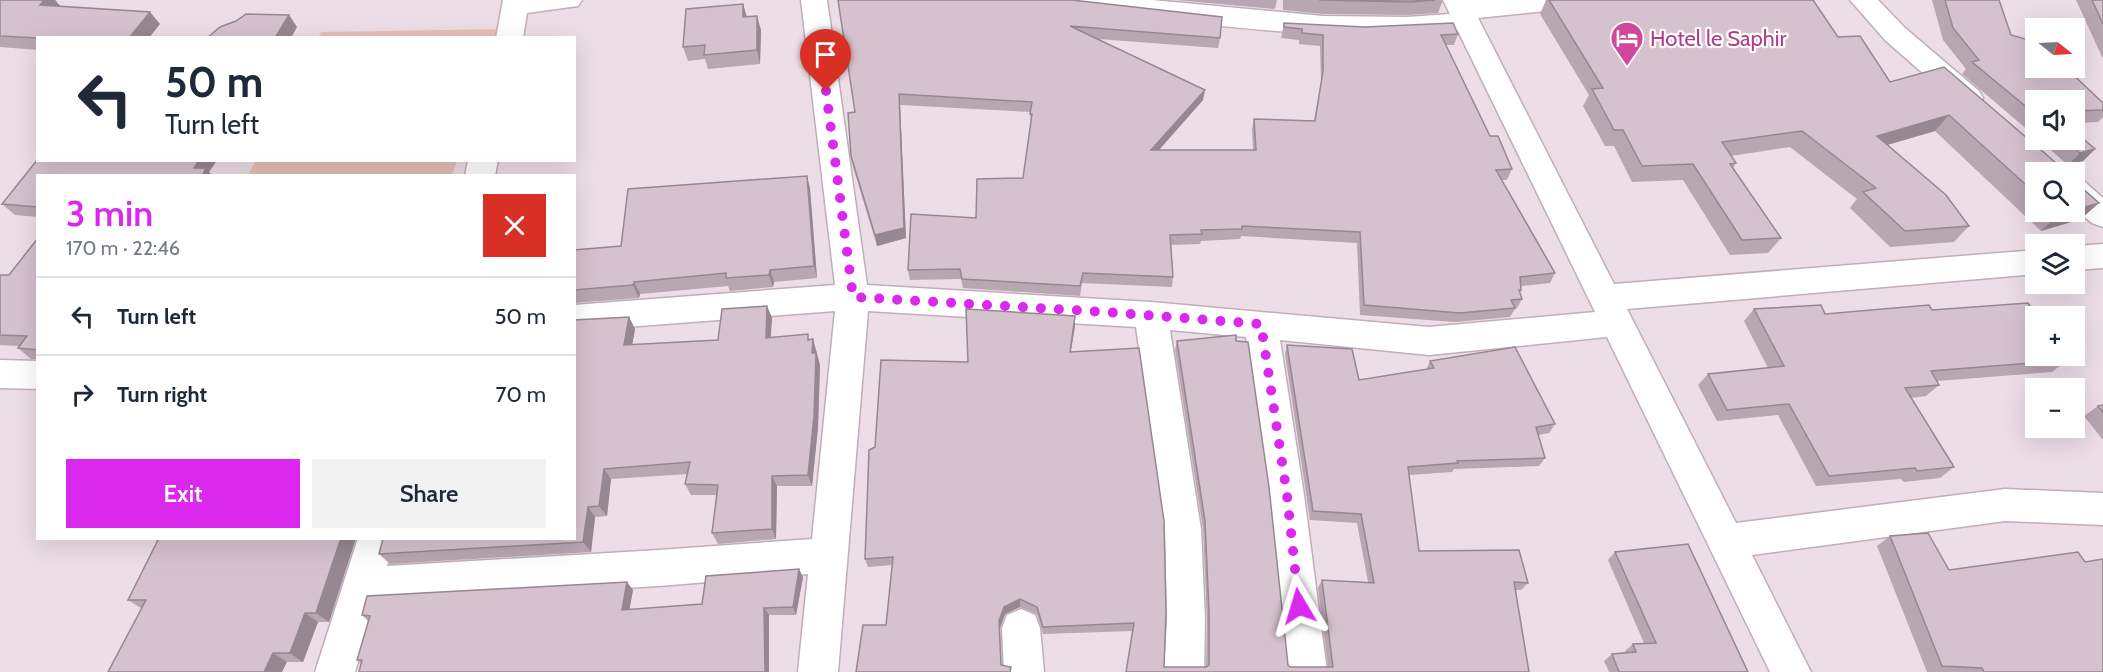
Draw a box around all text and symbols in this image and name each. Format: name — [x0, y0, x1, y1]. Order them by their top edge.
north arrow — [2025, 18, 2085, 78]
map controls — [2025, 18, 2085, 438]
hotel icon: Hotel le Saphir — [1609, 20, 1645, 67]
place label: Hotel le Saphir — [1650, 25, 1786, 52]
pin — [800, 29, 851, 91]
icon: arrive — [809, 38, 842, 71]
text: 50 m — [165, 56, 263, 108]
icon: left — [66, 60, 144, 138]
button: sound — [2025, 90, 2085, 150]
text: Turn left — [165, 108, 259, 141]
button: search — [2025, 162, 2085, 222]
text: 3 min — [66, 191, 153, 235]
button: close — [483, 194, 546, 257]
button: layers — [2025, 234, 2085, 294]
text: 170 m · 22:46 — [66, 236, 180, 260]
icon: left — [66, 300, 99, 333]
text: Turn left — [117, 303, 196, 330]
text: 50 m — [494, 303, 546, 330]
button: + — [2025, 306, 2085, 366]
icon: right — [66, 378, 99, 411]
button: − — [2025, 378, 2085, 438]
text: Turn right — [117, 381, 207, 408]
text: 70 m — [496, 381, 546, 408]
button: Exit — [66, 459, 300, 528]
button: Share — [312, 459, 546, 528]
position arrow — [1267, 574, 1331, 638]

